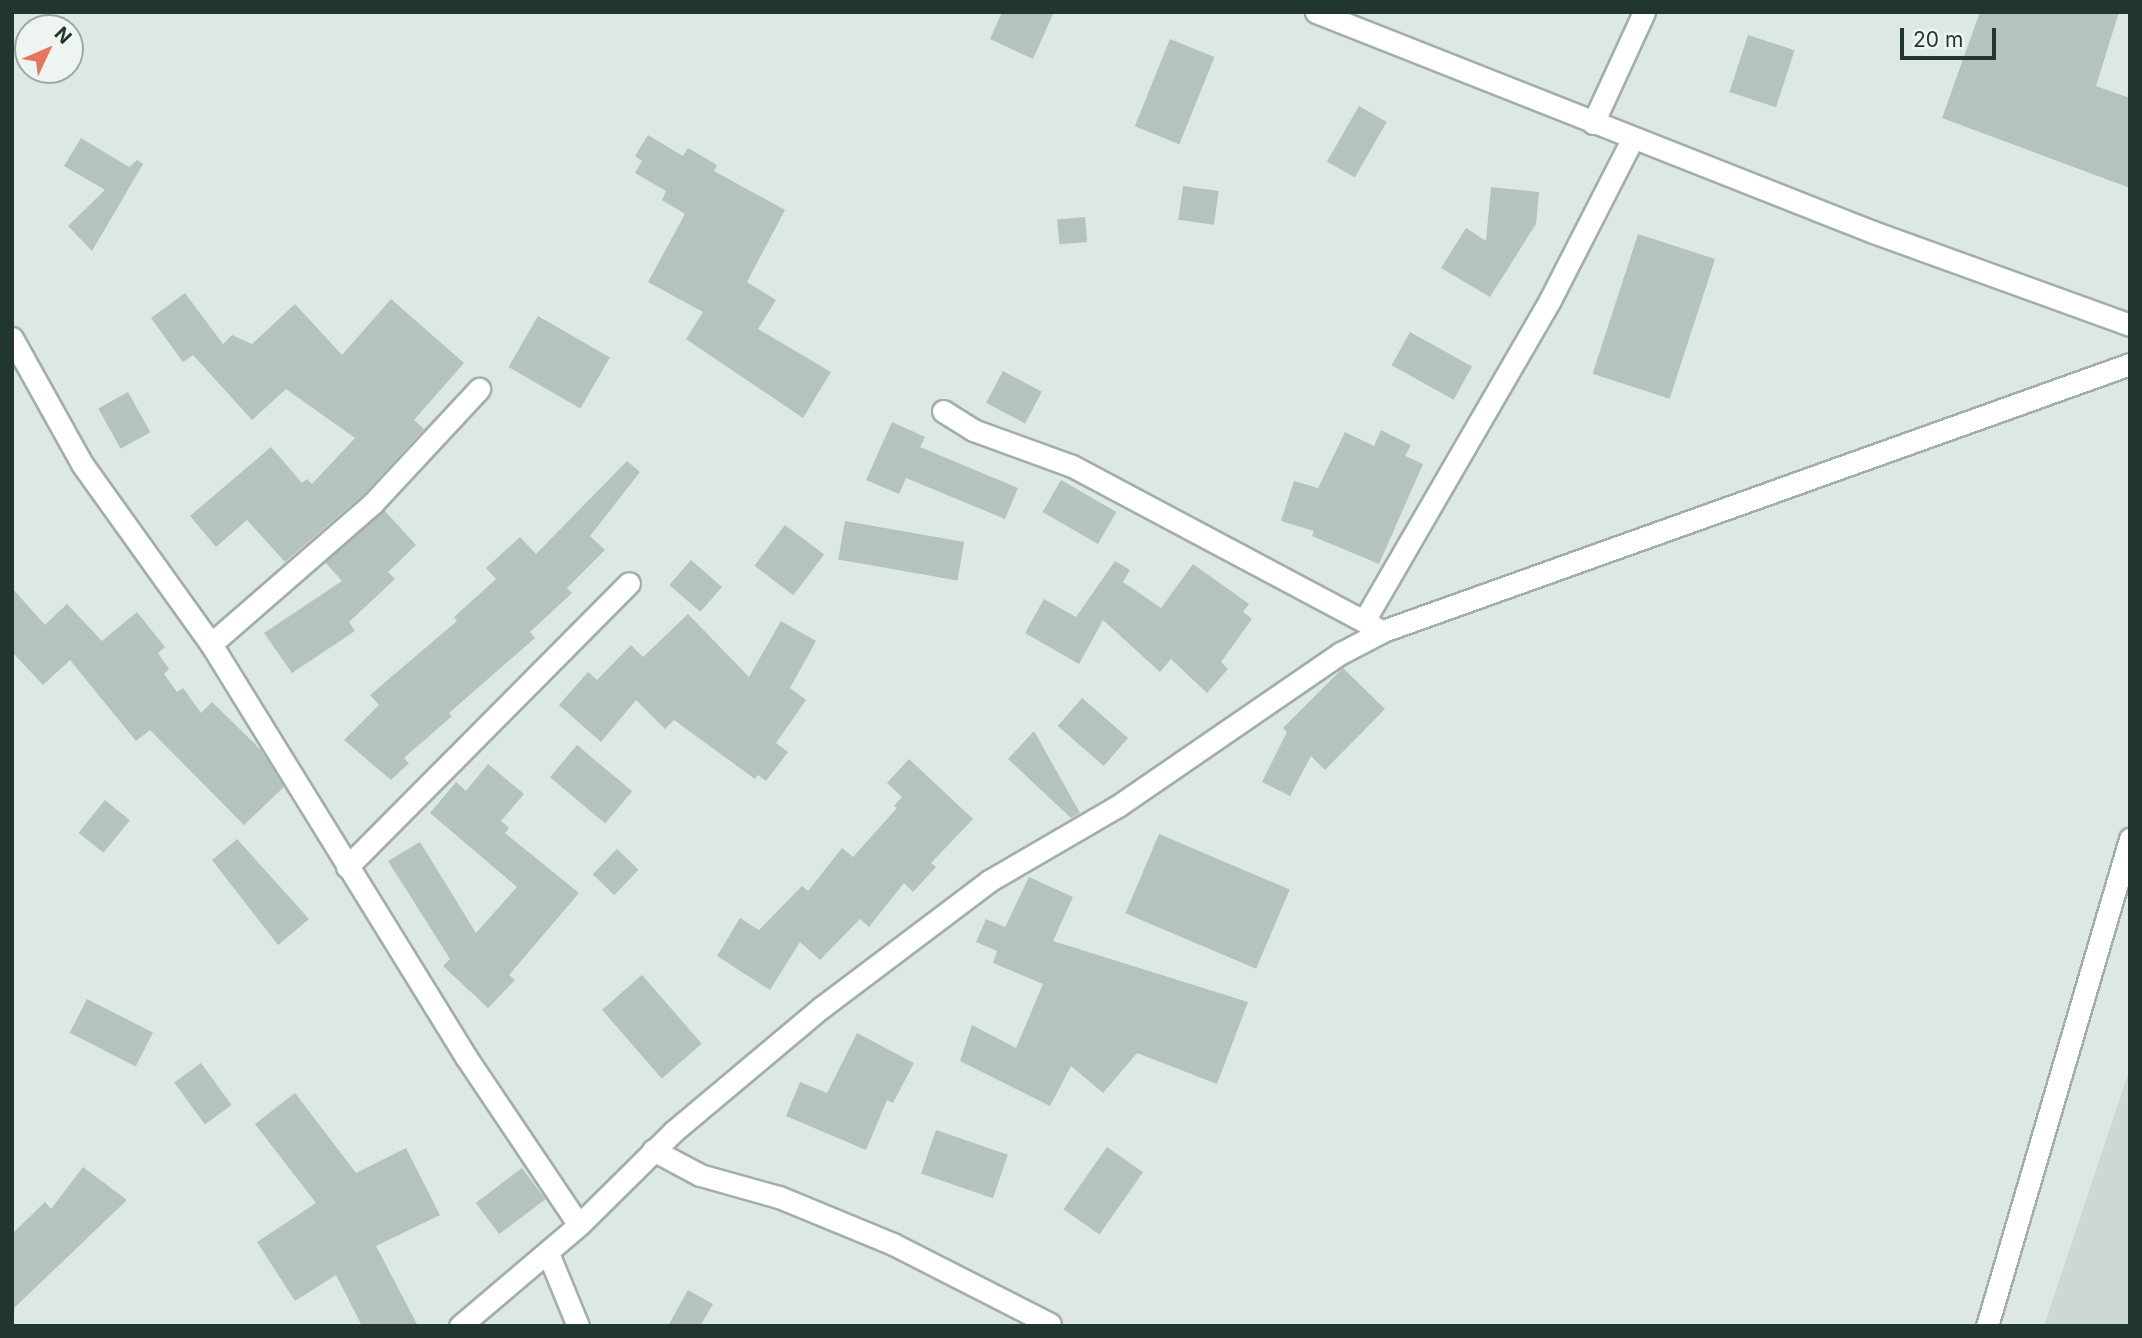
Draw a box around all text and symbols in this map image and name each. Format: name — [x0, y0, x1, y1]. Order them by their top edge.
north arrow — [14, 14, 84, 84]
scale bar — [1904, 14, 2000, 58]
text: N — [50, 22, 76, 49]
text: 20 m — [1913, 27, 1963, 52]

